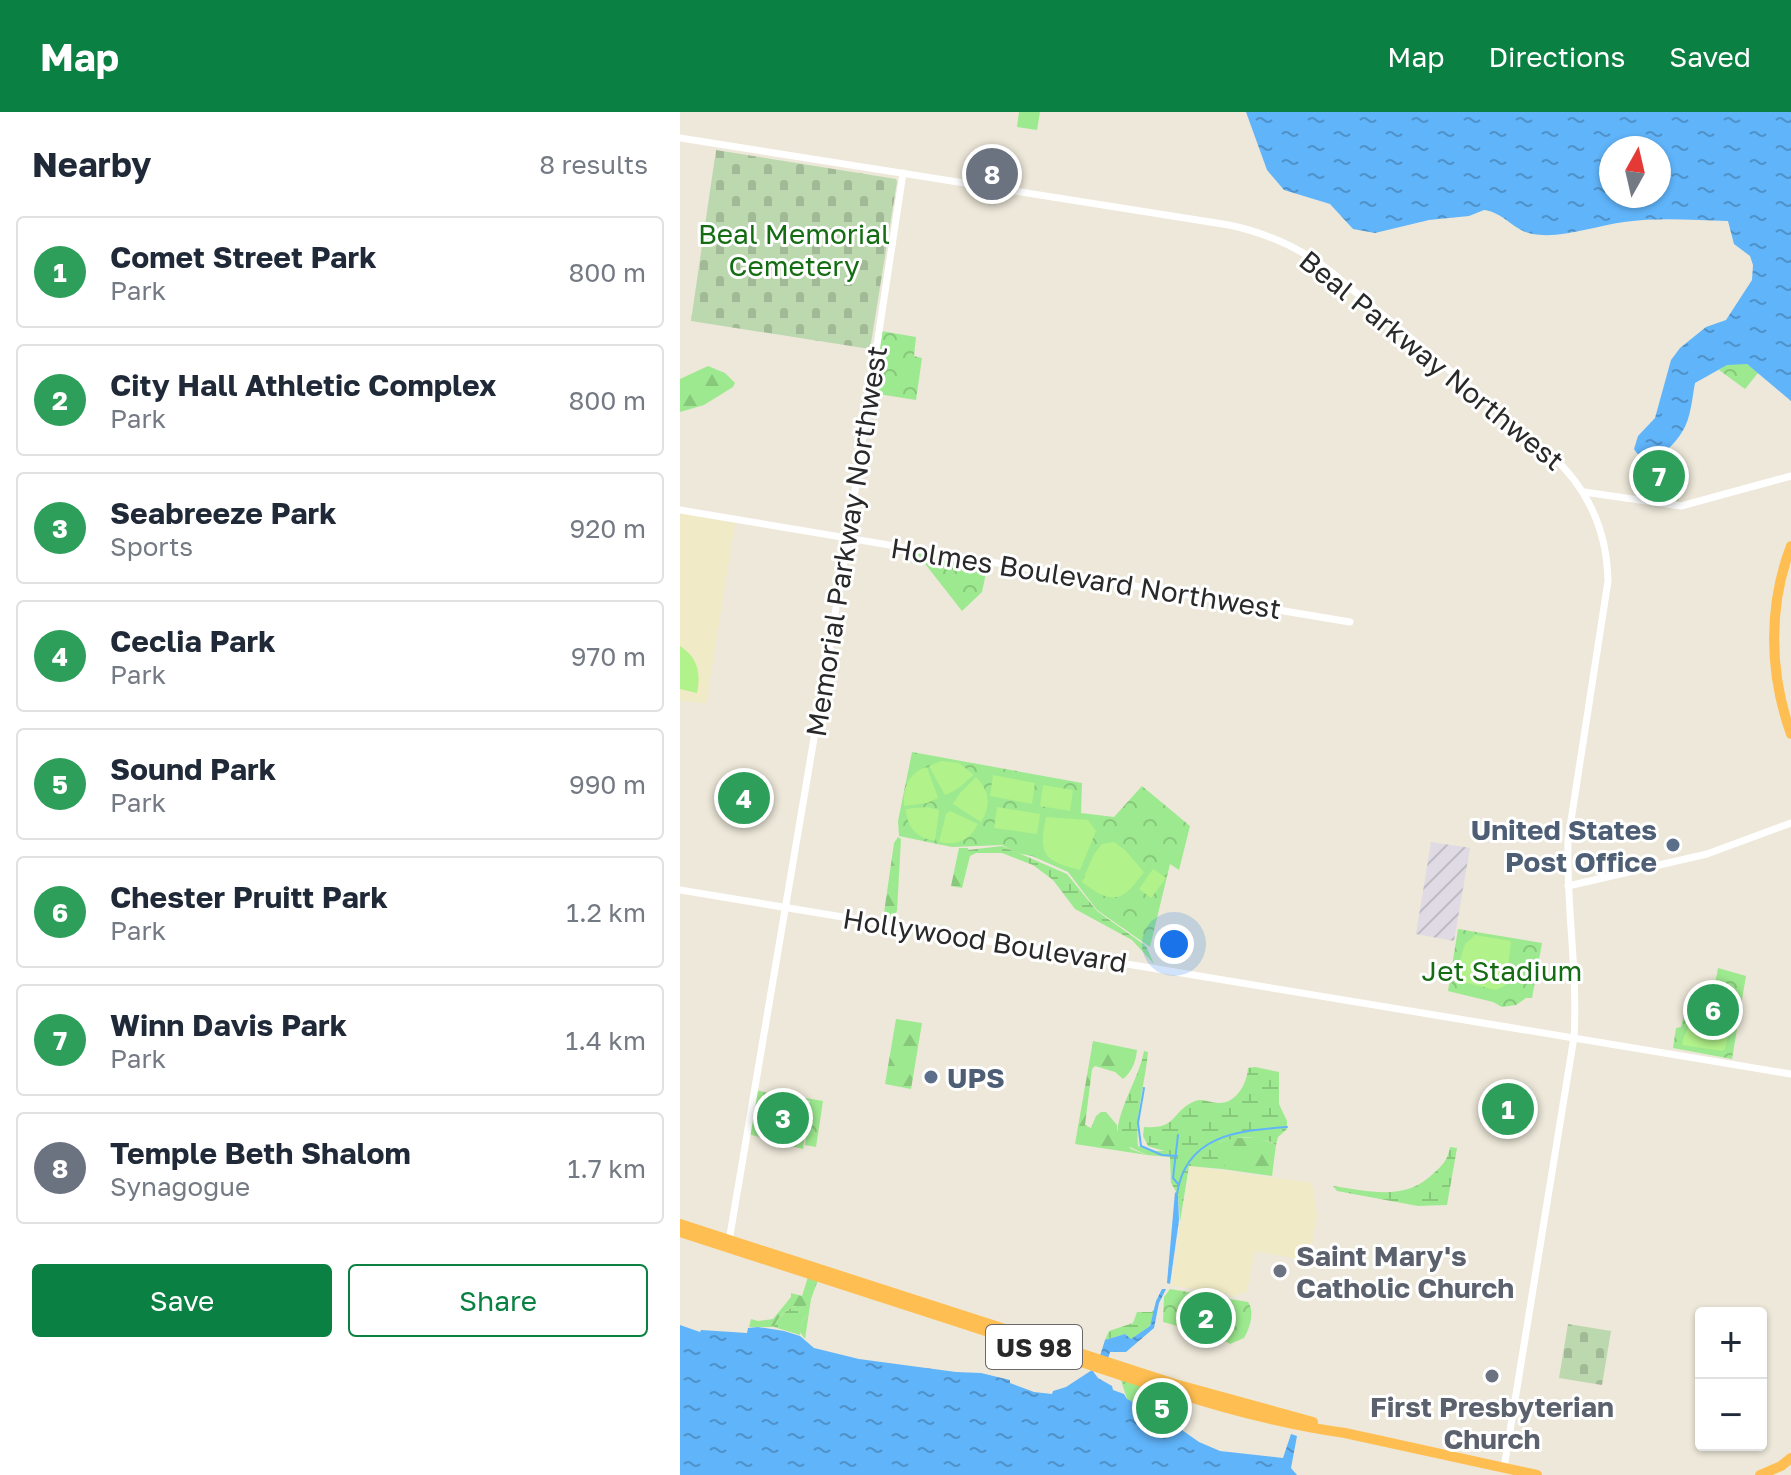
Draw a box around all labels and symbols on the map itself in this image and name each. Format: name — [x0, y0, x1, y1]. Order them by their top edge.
north arrow — [1599, 136, 1671, 208]
pin: 8 — [966, 144, 1018, 204]
park label: Beal Memorial Cemetery — [698, 217, 890, 282]
street label: Beal Parkway Northwest — [1293, 243, 1571, 477]
street label: Memorial Parkway Northwest — [799, 343, 893, 739]
pin: 7 — [1633, 446, 1685, 506]
street label: Holmes Boulevard Northwest — [889, 531, 1283, 625]
pin: 4 — [718, 768, 770, 828]
place label: United States Post Office — [1471, 813, 1657, 878]
marker: United States Post Office — [1664, 836, 1682, 854]
street label: Hollywood Boulevard — [841, 901, 1129, 979]
your location — [1154, 924, 1194, 964]
park label: Jet Stadium — [1422, 954, 1582, 987]
pin: 6 — [1687, 980, 1739, 1040]
place label: UPS — [947, 1061, 1005, 1094]
marker: UPS — [922, 1068, 940, 1086]
pin: 1 — [1482, 1079, 1534, 1139]
pin: 3 — [757, 1088, 809, 1148]
place label: Saint Mary's Catholic Church — [1296, 1239, 1514, 1304]
marker: Saint Mary's Catholic Church — [1271, 1262, 1289, 1280]
pin: 2 — [1180, 1288, 1232, 1348]
road number: US 98 — [986, 1325, 1082, 1369]
marker: First Presbyterian Church — [1483, 1367, 1501, 1385]
pin: 5 — [1136, 1378, 1188, 1438]
place label: First Presbyterian Church — [1370, 1390, 1614, 1455]

